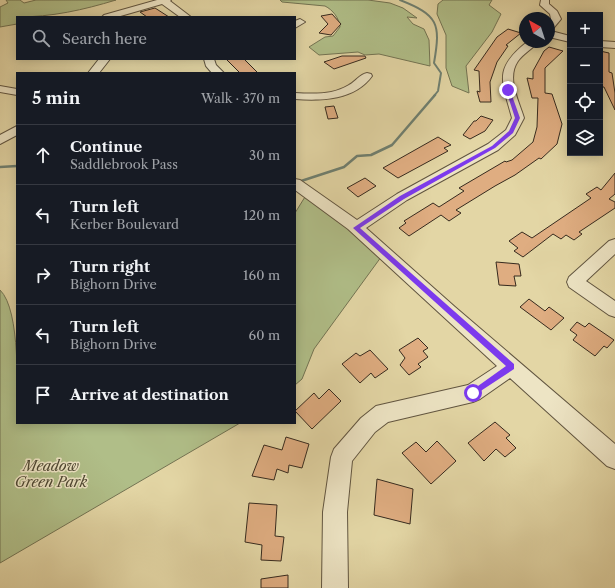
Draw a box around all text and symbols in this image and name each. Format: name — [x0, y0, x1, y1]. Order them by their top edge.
north arrow — [519, 12, 555, 48]
map controls — [567, 12, 603, 156]
button: + — [567, 12, 603, 48]
search box — [16, 16, 296, 60]
icon: search — [30, 27, 52, 49]
text: Search here — [62, 29, 147, 48]
button: − — [567, 48, 603, 84]
route end — [499, 81, 517, 99]
button: locate — [567, 84, 603, 120]
text: 5 min — [32, 88, 80, 108]
text: Walk · 370 m — [201, 90, 280, 106]
button: layers — [567, 120, 603, 156]
text: Continue — [70, 137, 142, 156]
icon: ahead — [32, 144, 54, 166]
text: 30 m — [249, 147, 280, 163]
text: Saddlebrook Pass — [70, 156, 178, 172]
text: Turn left — [70, 197, 139, 216]
icon: left — [32, 204, 54, 226]
text: 120 m — [243, 207, 280, 223]
text: Kerber Boulevard — [70, 216, 179, 232]
text: Turn right — [70, 257, 150, 276]
icon: right — [32, 264, 54, 286]
text: 160 m — [243, 267, 280, 283]
text: Bighorn Drive — [70, 276, 157, 292]
text: Turn left — [70, 317, 139, 336]
icon: left — [32, 324, 54, 346]
text: 60 m — [249, 327, 280, 343]
text: Bighorn Drive — [70, 336, 157, 352]
icon: arrive — [32, 384, 54, 406]
route start — [464, 384, 482, 402]
text: Arrive at destination — [70, 385, 229, 404]
park label: Meadow Green Park — [15, 457, 88, 491]

